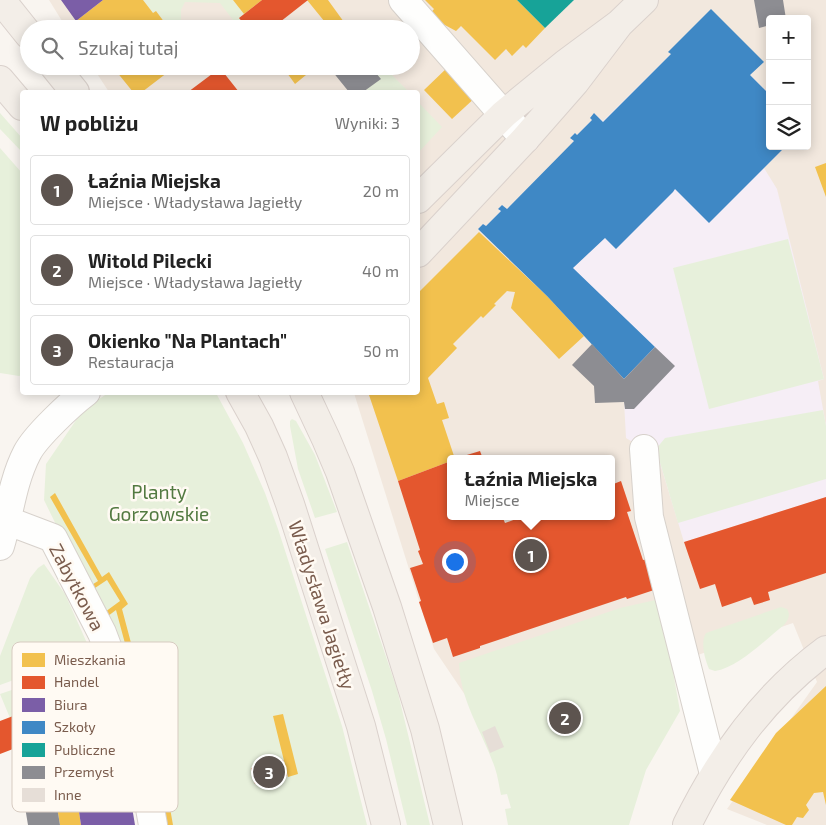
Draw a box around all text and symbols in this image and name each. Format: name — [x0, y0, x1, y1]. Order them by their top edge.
map controls — [766, 15, 811, 150]
button: + — [766, 15, 811, 60]
search box — [20, 20, 420, 75]
icon: search — [38, 34, 66, 62]
text: Szukaj tutaj — [78, 36, 178, 59]
button: − — [766, 60, 811, 105]
button: layers — [766, 105, 811, 150]
text: W pobliżu — [40, 110, 139, 135]
text: Wyniki: 3 — [335, 113, 400, 132]
text: Łaźnia Miejska — [88, 169, 221, 192]
text: 1 — [54, 181, 60, 200]
text: 20 m — [363, 181, 399, 200]
text: Miejsce · Władysława Jagiełły — [88, 192, 302, 211]
text: Witold Pilecki — [88, 249, 212, 272]
text: 2 — [52, 261, 62, 280]
text: 40 m — [362, 261, 399, 280]
text: Miejsce · Władysława Jagiełły — [88, 272, 302, 291]
text: Okienko "Na Plantach" — [88, 329, 287, 352]
text: 3 — [52, 341, 62, 360]
text: 50 m — [363, 341, 399, 360]
text: Restauracja — [88, 352, 174, 371]
popup — [447, 455, 615, 520]
text: Łaźnia Miejska — [465, 467, 597, 490]
park label: Planty Gorzowskie — [109, 480, 209, 525]
text: Miejsce — [465, 490, 520, 509]
street label: Władysława Jagiełły — [284, 517, 361, 692]
pin: 1 — [515, 536, 547, 574]
street label: Zabytkowa — [45, 539, 110, 634]
your location — [442, 549, 468, 575]
legend — [12, 642, 178, 812]
text: Mieszkania — [54, 651, 126, 668]
text: Handel — [54, 673, 100, 690]
text: Biura — [54, 696, 87, 713]
pin: 2 — [549, 699, 581, 737]
text: Szkoły — [54, 718, 96, 735]
text: Publiczne — [54, 741, 116, 758]
pin: 3 — [253, 753, 285, 791]
text: Przemysł — [54, 763, 114, 780]
text: Inne — [54, 786, 81, 803]

